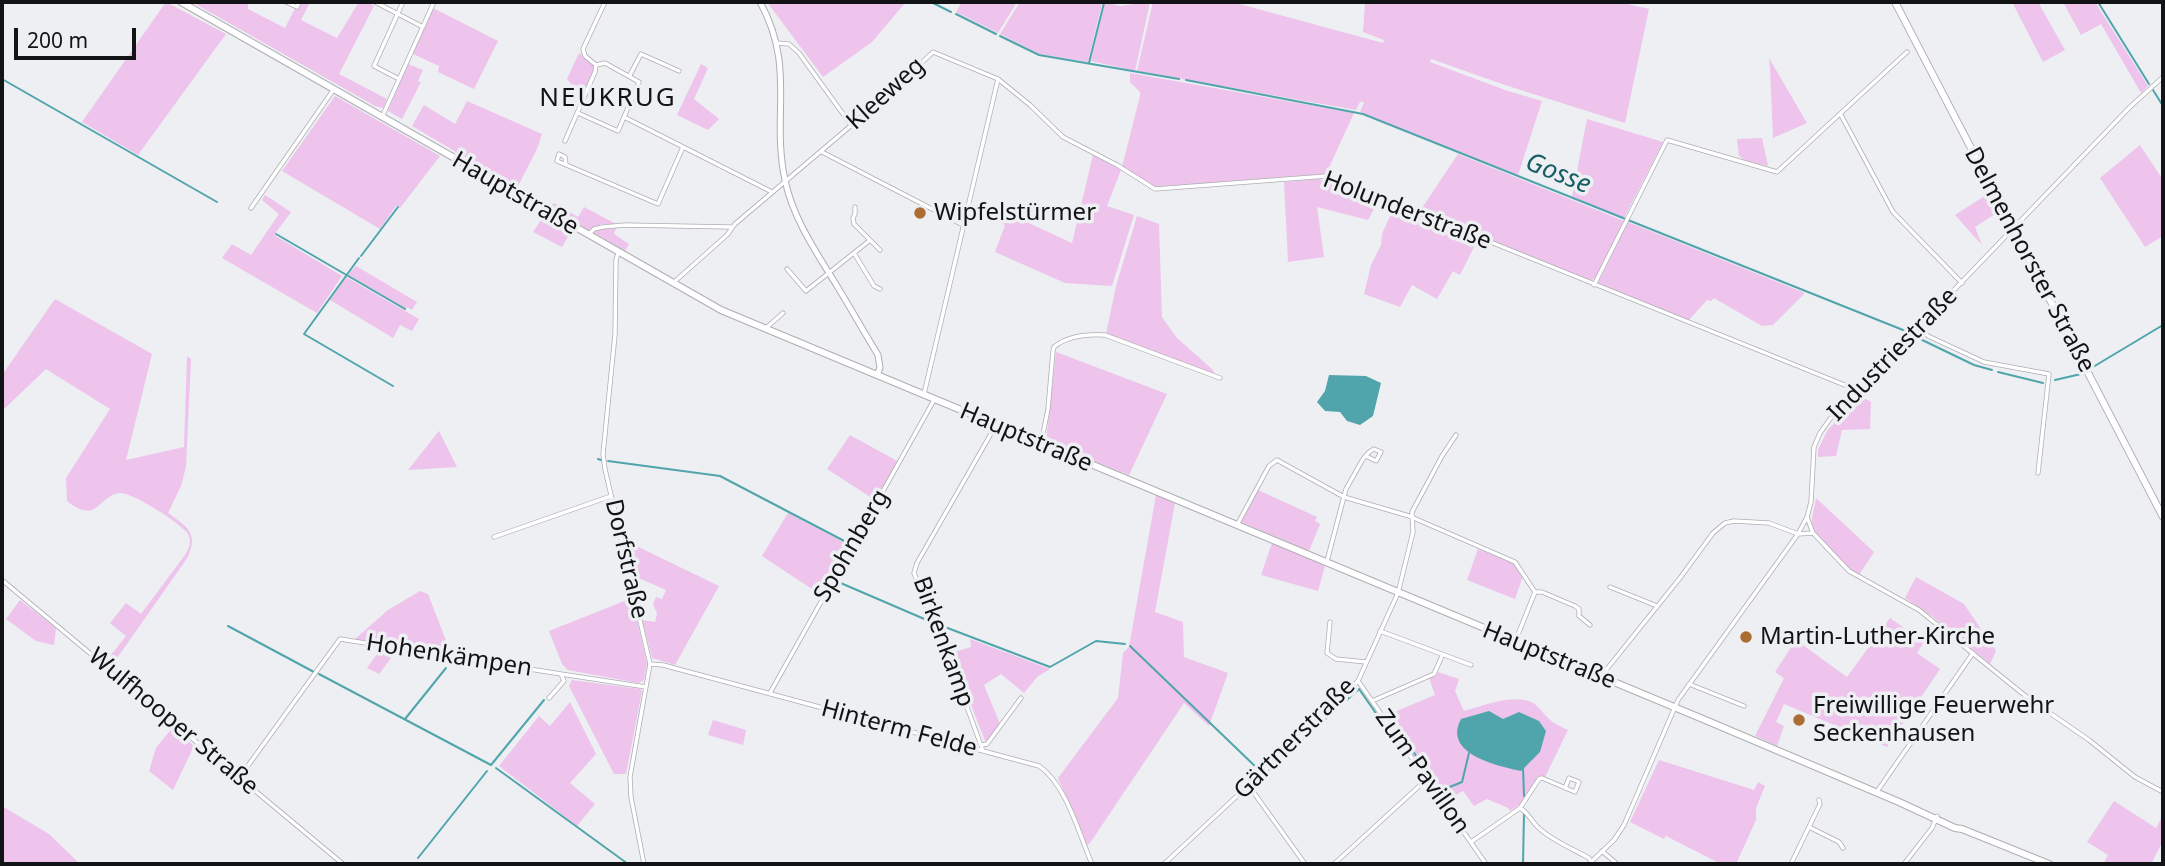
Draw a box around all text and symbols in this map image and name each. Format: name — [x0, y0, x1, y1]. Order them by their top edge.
scale bar — [18, 14, 140, 58]
text: 200 m — [27, 26, 88, 54]
street label: Kleeweg — [841, 52, 931, 136]
district label: NEUKRUG — [540, 83, 676, 115]
street label: Delmenhorster Straße — [1957, 143, 2101, 377]
street label: Hauptstraße — [447, 146, 583, 242]
water label: Gosse — [1521, 147, 1595, 201]
street label: Holunderstraße — [1319, 166, 1495, 256]
place label: Wipfelstürmer — [934, 199, 1096, 227]
marker: Wipfelstürmer — [912, 205, 928, 221]
street label: Industriestraße — [1822, 282, 1964, 428]
street label: Hauptstraße — [955, 397, 1097, 479]
street label: Spohnberg — [808, 485, 896, 607]
street label: Dorfstraße — [598, 496, 654, 622]
street label: Birkenkamp — [906, 573, 980, 711]
street label: Hauptstraße — [1478, 616, 1620, 696]
place label: Martin-Luther-Kirche — [1760, 623, 1995, 651]
street label: Hohenkämpen — [364, 629, 534, 683]
marker: Martin-Luther-Kirche — [1738, 629, 1754, 645]
street label: Wulfhooper Straße — [82, 642, 264, 802]
street label: Gärtnerstraße — [1228, 672, 1362, 806]
place label: Freiwillige Feuerwehr Seckenhausen — [1813, 692, 2054, 748]
street label: Hinterm Felde — [818, 694, 980, 764]
street label: Zum Pavillon — [1369, 704, 1475, 840]
marker: Freiwillige Feuerwehr Seckenhausen — [1791, 712, 1807, 728]

